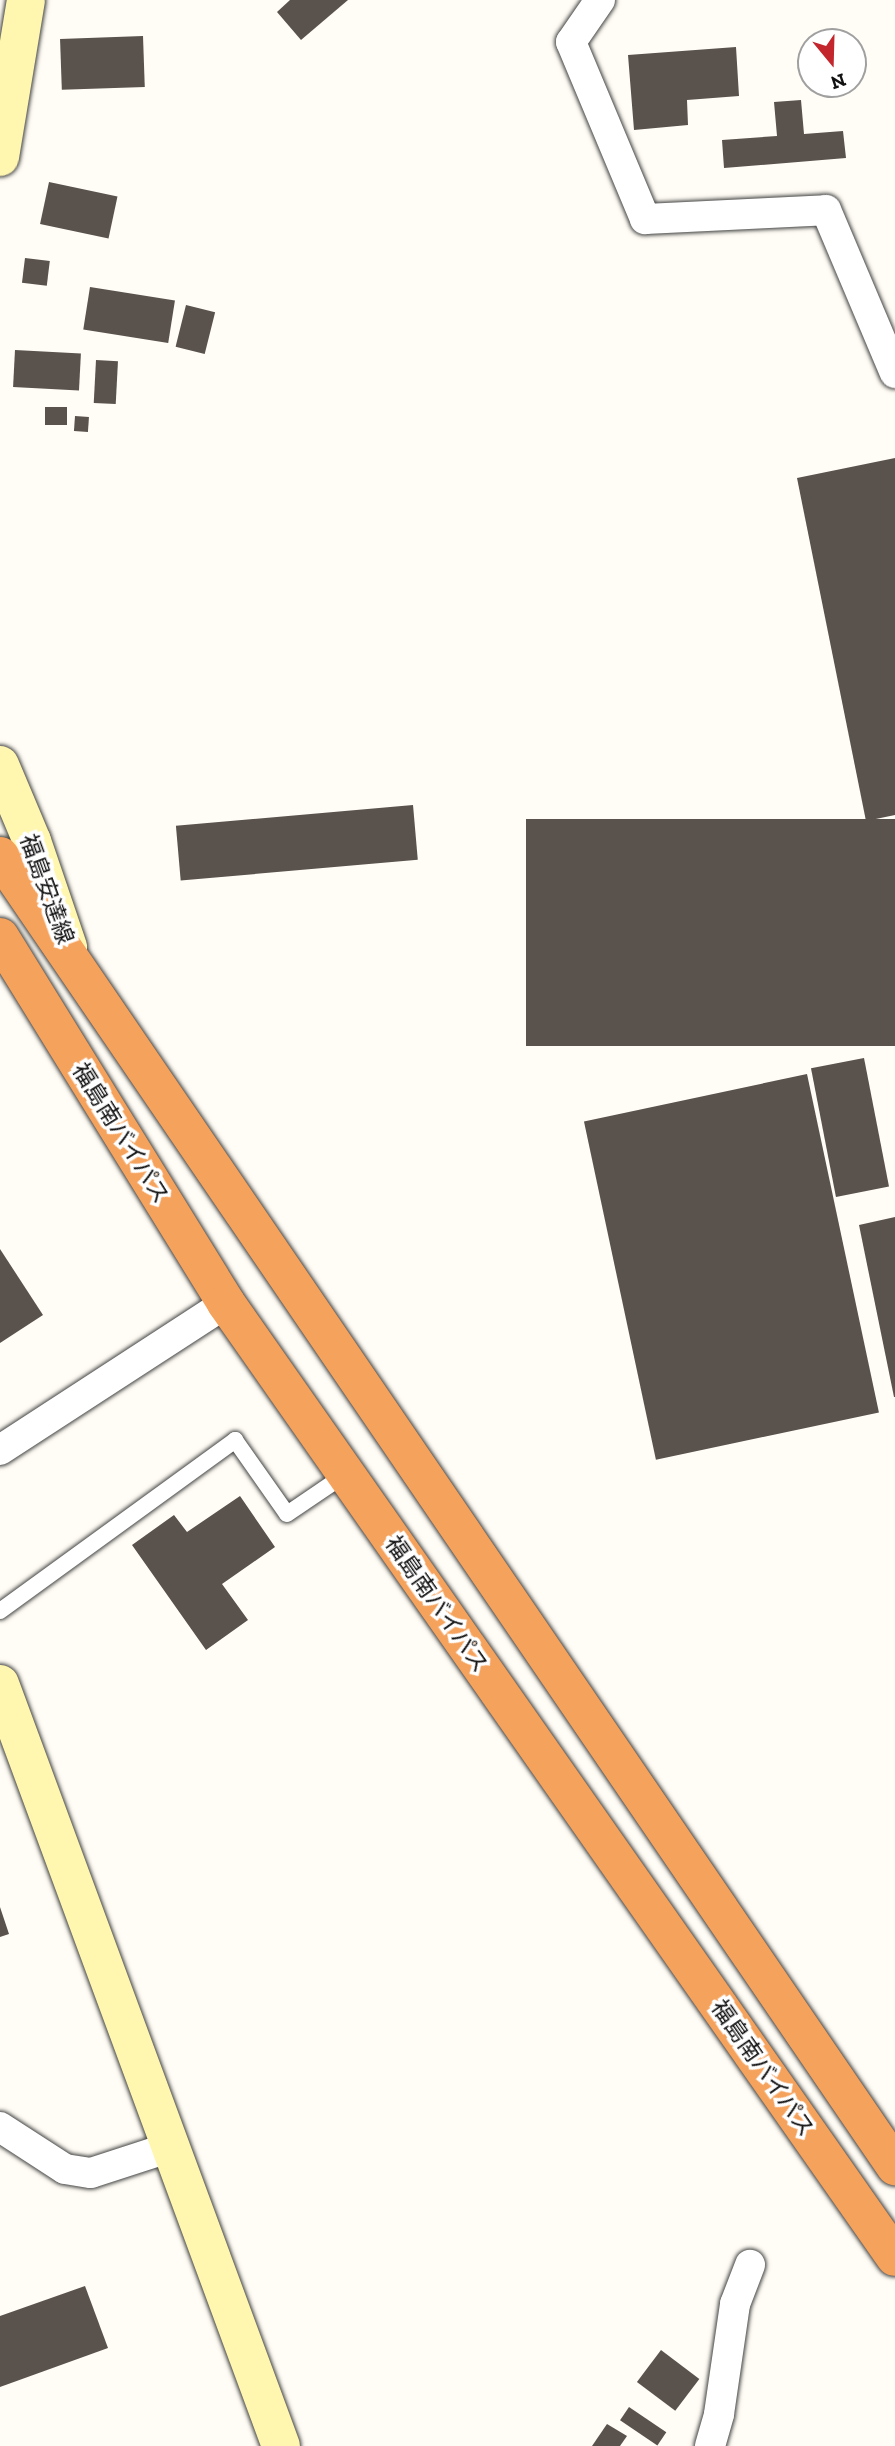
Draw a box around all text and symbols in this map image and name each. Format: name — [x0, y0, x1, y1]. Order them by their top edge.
north arrow — [797, 28, 867, 98]
text: N — [828, 68, 849, 95]
street label: 福島安達線 — [14, 830, 80, 948]
street label: 福島南バイパス — [67, 1057, 175, 1209]
street label: 福島南バイパス — [380, 1530, 494, 1678]
street label: 福島南バイパス — [706, 1994, 820, 2142]

